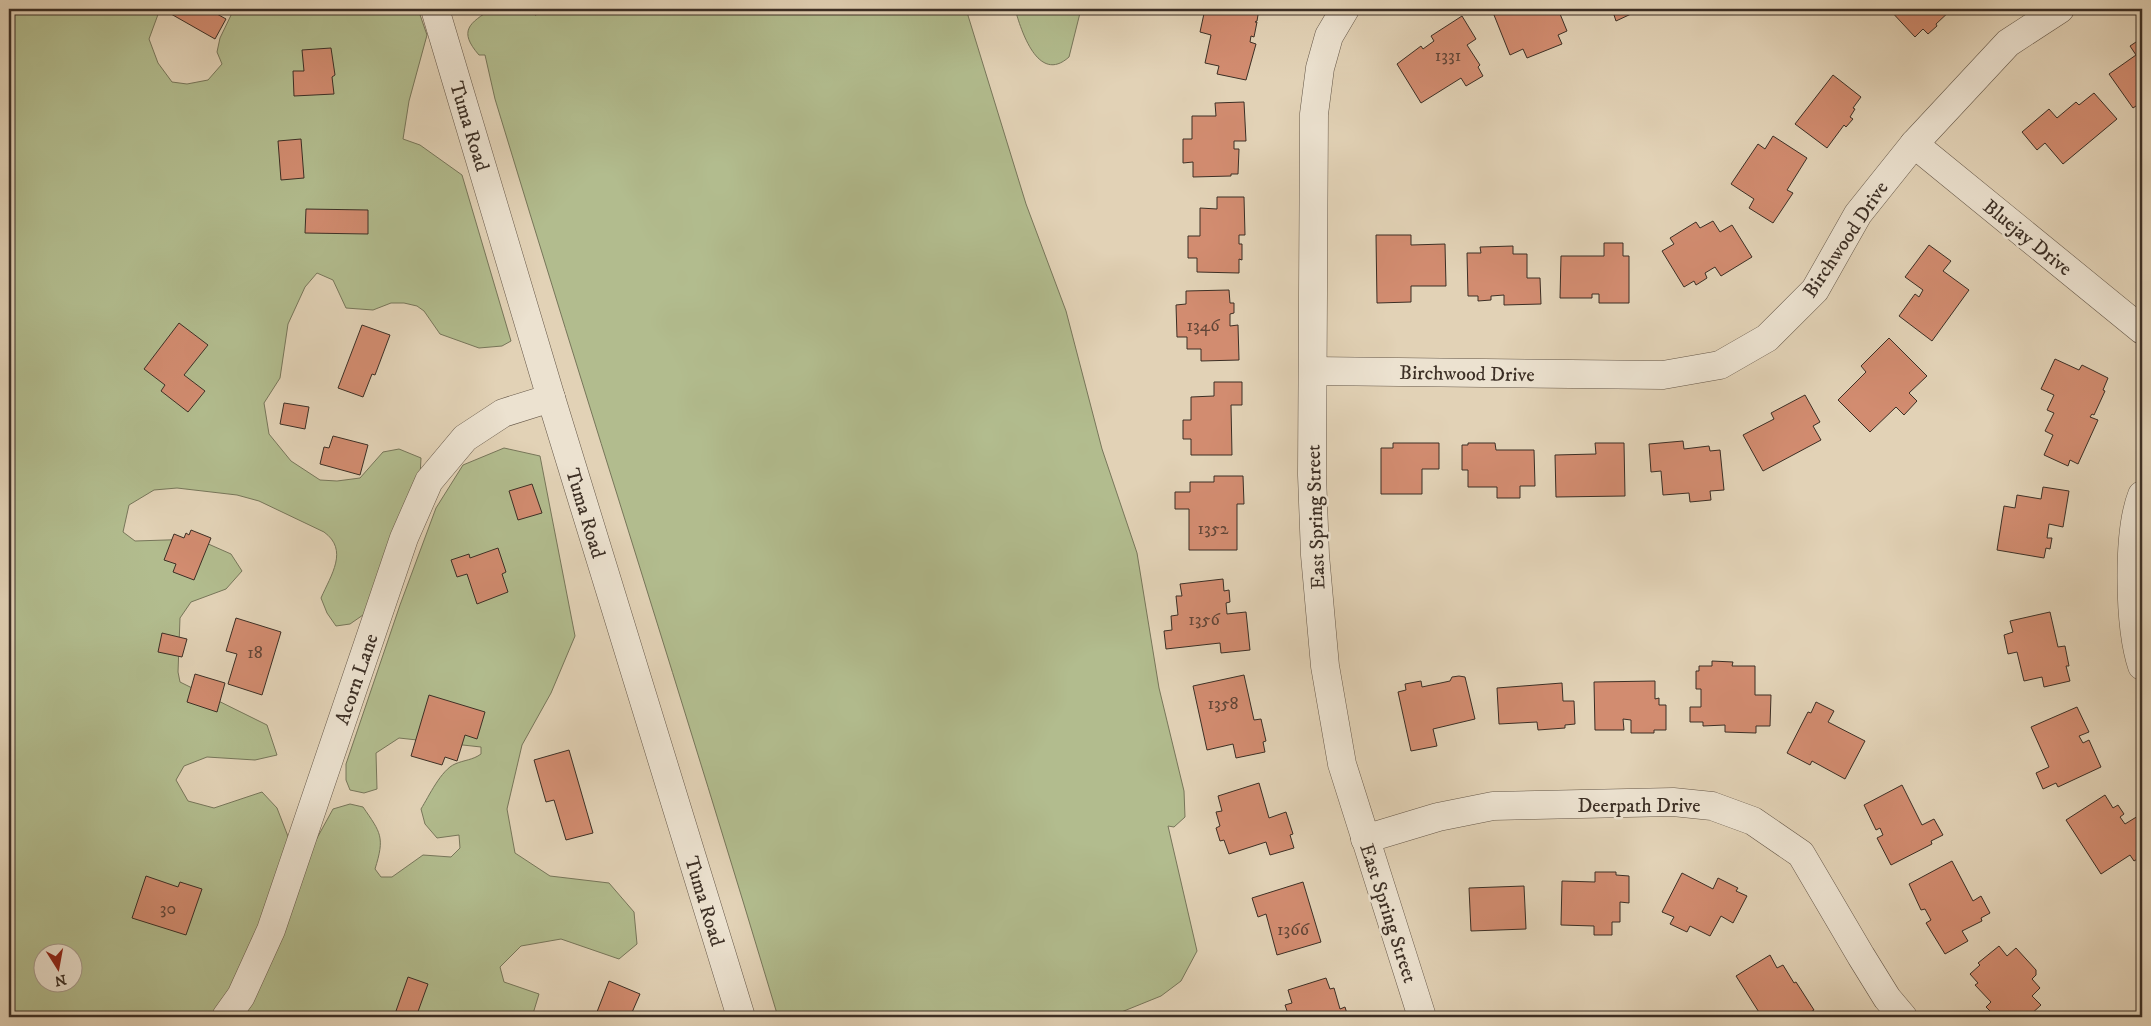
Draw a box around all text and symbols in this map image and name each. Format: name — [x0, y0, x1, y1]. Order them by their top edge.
house number: 1331 — [1435, 45, 1461, 67]
street label: Tuma Road — [443, 79, 494, 174]
street label: Birchwood Drive — [1798, 177, 1894, 303]
street label: Bluejay Drive — [1977, 194, 2077, 282]
house number: 1346 — [1186, 315, 1220, 337]
street label: Birchwood Drive — [1399, 361, 1535, 388]
street label: East Spring Street — [1301, 444, 1332, 590]
street label: Tuma Road — [559, 466, 610, 561]
house number: 1352 — [1197, 518, 1229, 540]
house number: 1356 — [1188, 609, 1220, 631]
street label: Acorn Lane — [330, 631, 385, 728]
house number: 18 — [247, 642, 263, 664]
house number: 1358 — [1207, 693, 1239, 715]
street label: Deerpath Drive — [1577, 794, 1701, 819]
street label: East Spring Street — [1353, 841, 1422, 986]
street label: Tuma Road — [678, 854, 729, 949]
house number: 30 — [160, 898, 176, 920]
house number: 1366 — [1277, 919, 1310, 941]
north arrow — [32, 944, 82, 994]
text: N — [52, 970, 68, 990]

